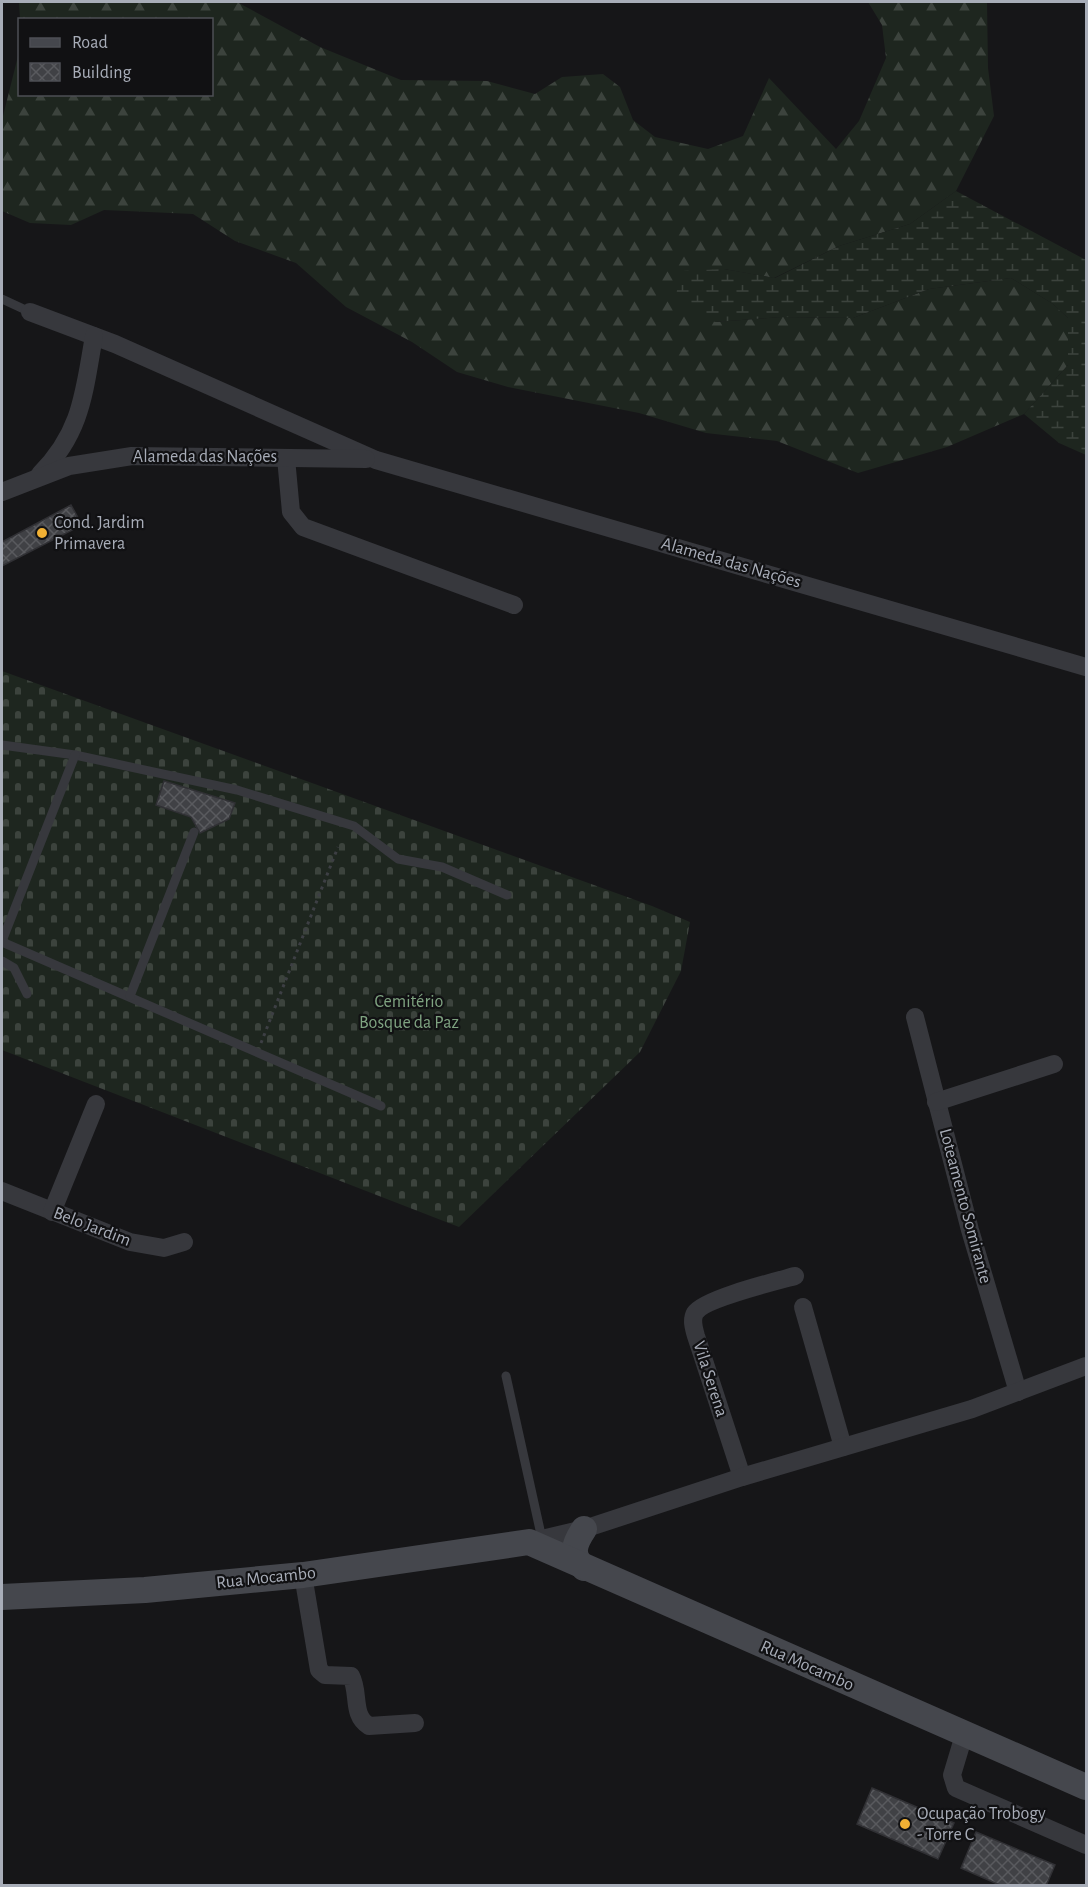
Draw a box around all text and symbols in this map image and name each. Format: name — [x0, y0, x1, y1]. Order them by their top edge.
legend — [18, 18, 213, 96]
text: Road — [72, 34, 108, 52]
text: Building — [72, 64, 132, 82]
street label: Alameda das Nações — [133, 448, 277, 466]
place label: Cond. Jardim Primavera — [54, 514, 145, 553]
marker: Cond. Jardim Primavera — [35, 526, 49, 540]
street label: Alameda das Nações — [659, 534, 803, 592]
park label: Cemitério Bosque da Paz — [359, 993, 459, 1032]
street label: Loteamento Somirante — [936, 1127, 994, 1285]
street label: Belo Jardim — [51, 1204, 133, 1250]
street label: Vila Serena — [689, 1339, 731, 1419]
street label: Rua Mocambo — [215, 1564, 317, 1592]
street label: Rua Mocambo — [758, 1637, 857, 1695]
place label: Ocupação Trobogy - Torre C — [917, 1805, 1046, 1844]
marker: Ocupação Trobogy - Torre C — [898, 1817, 912, 1831]

